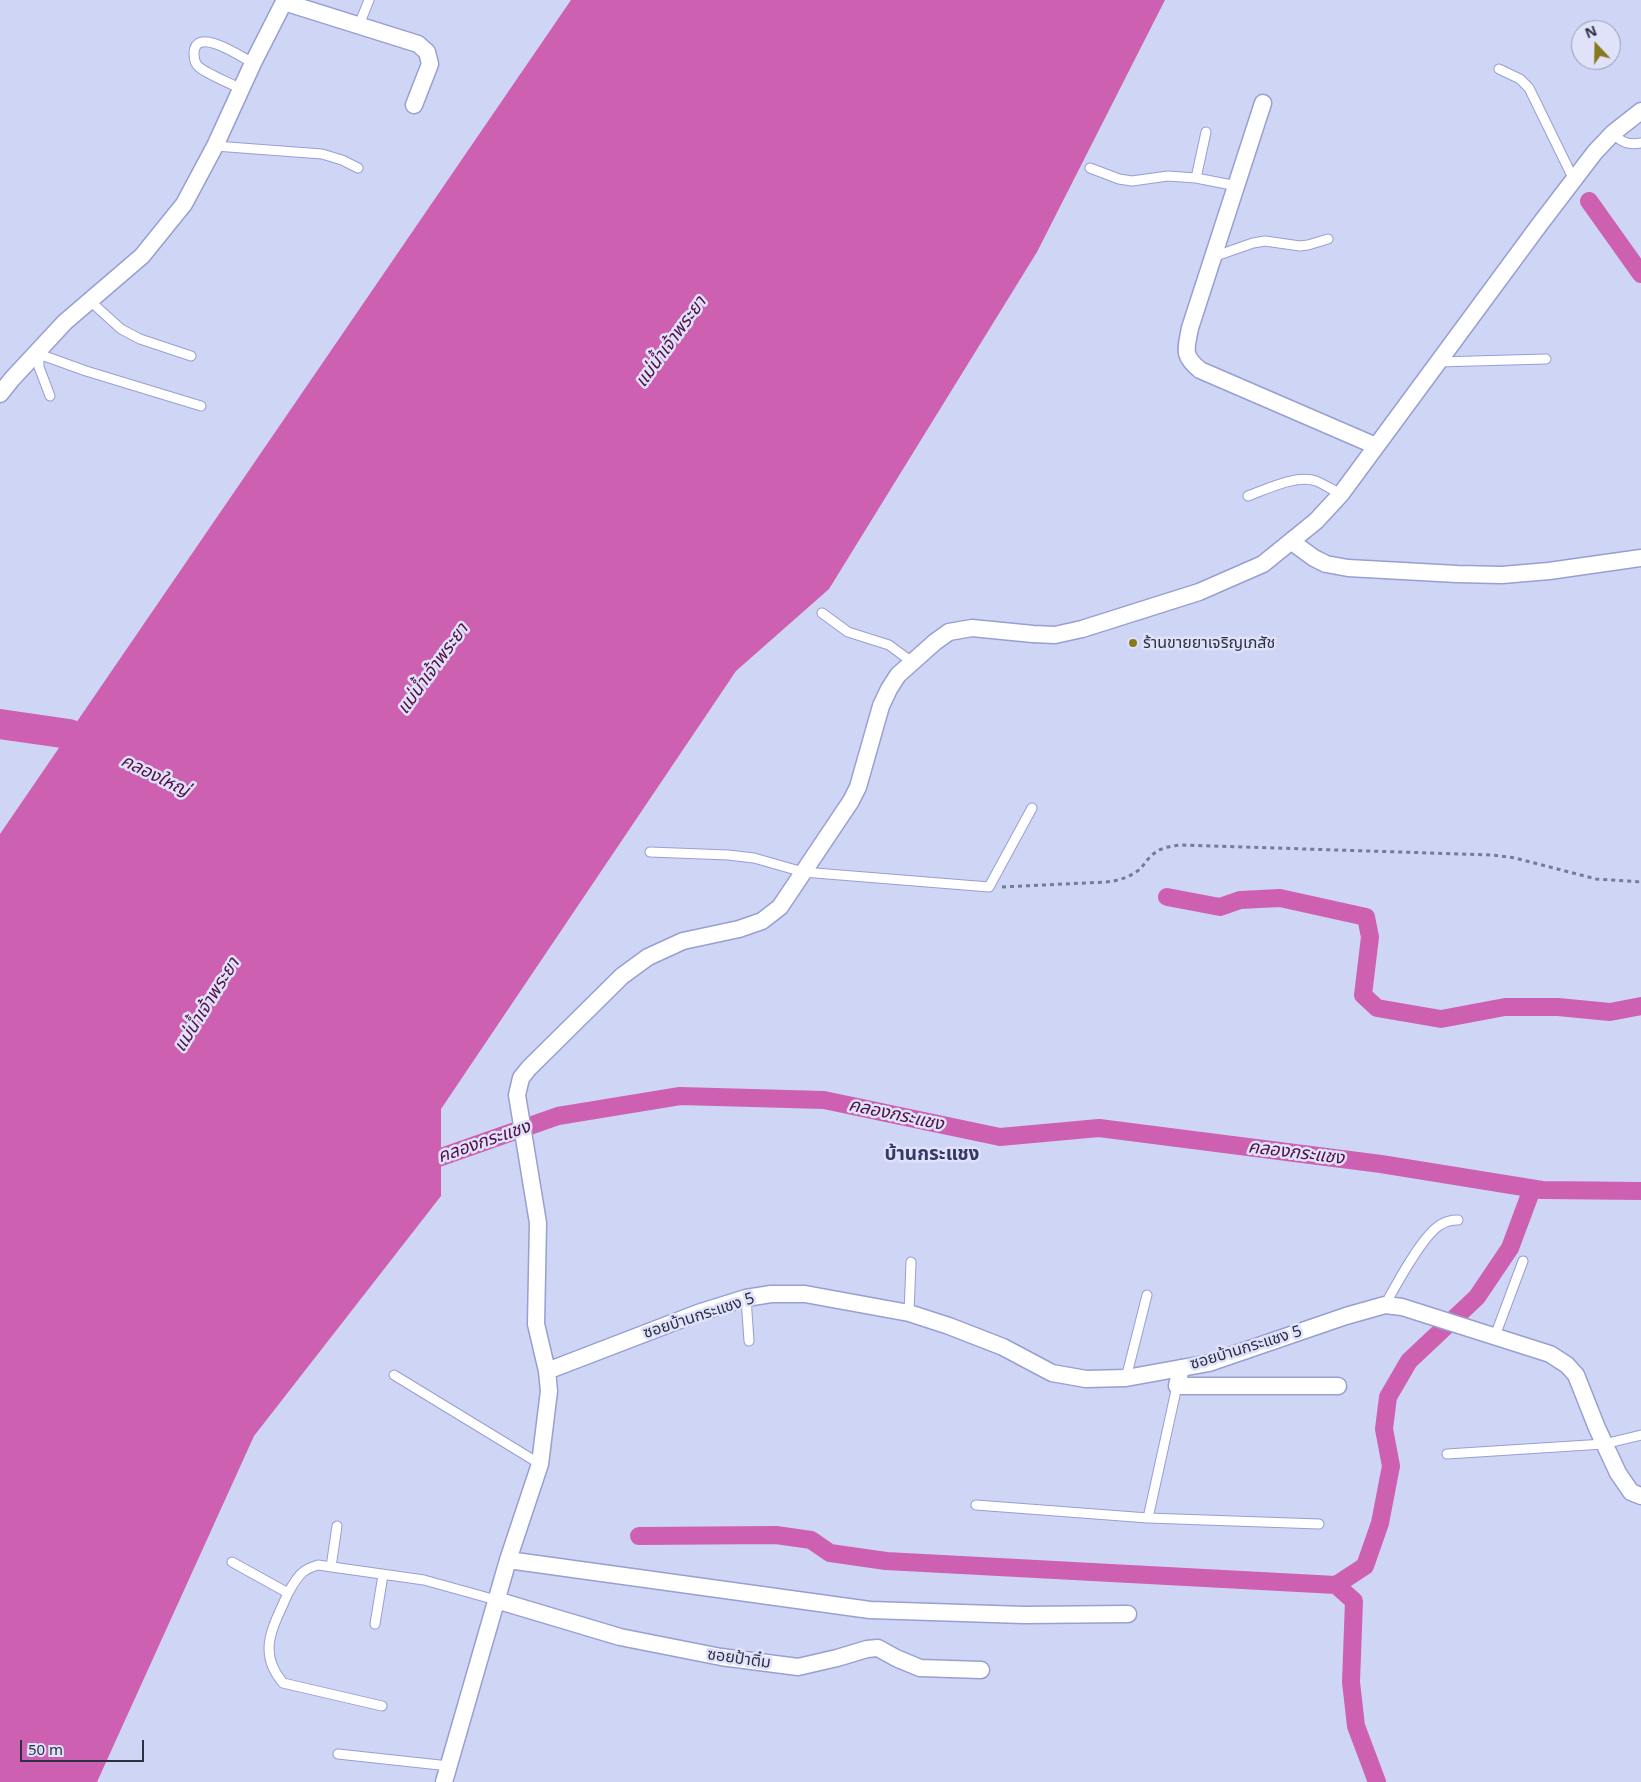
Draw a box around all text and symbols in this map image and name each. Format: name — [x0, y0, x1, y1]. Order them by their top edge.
north arrow — [1571, 20, 1621, 70]
text: N — [1582, 21, 1600, 42]
water label: แม่น้ำเจ้าพระยา — [631, 293, 711, 391]
water label: แม่น้ำเจ้าพระยา — [393, 620, 473, 718]
place label: ร้านขายยาเจริญเภสัช — [1143, 633, 1275, 653]
marker: ร้านขายยาเจริญเภสัช — [1127, 637, 1139, 649]
water label: คลองใหญ่ — [117, 750, 193, 802]
water label: แม่น้ำเจ้าพระยา — [170, 954, 244, 1056]
water label: คลองกระแชง — [847, 1094, 945, 1136]
water label: คลองกระแชง — [435, 1116, 533, 1168]
water label: คลองกระแชง — [1247, 1136, 1345, 1170]
district label: บ้านกระแชง — [885, 1144, 979, 1166]
street label: ซอยบ้านกระแชง 5 — [641, 1289, 757, 1343]
street label: ซอยบ้านกระแชง 5 — [1188, 1322, 1304, 1374]
street label: ซอยป้าติ๋ม — [706, 1645, 772, 1673]
scale bar — [22, 1730, 146, 1762]
text: 50 m — [28, 1739, 63, 1759]

